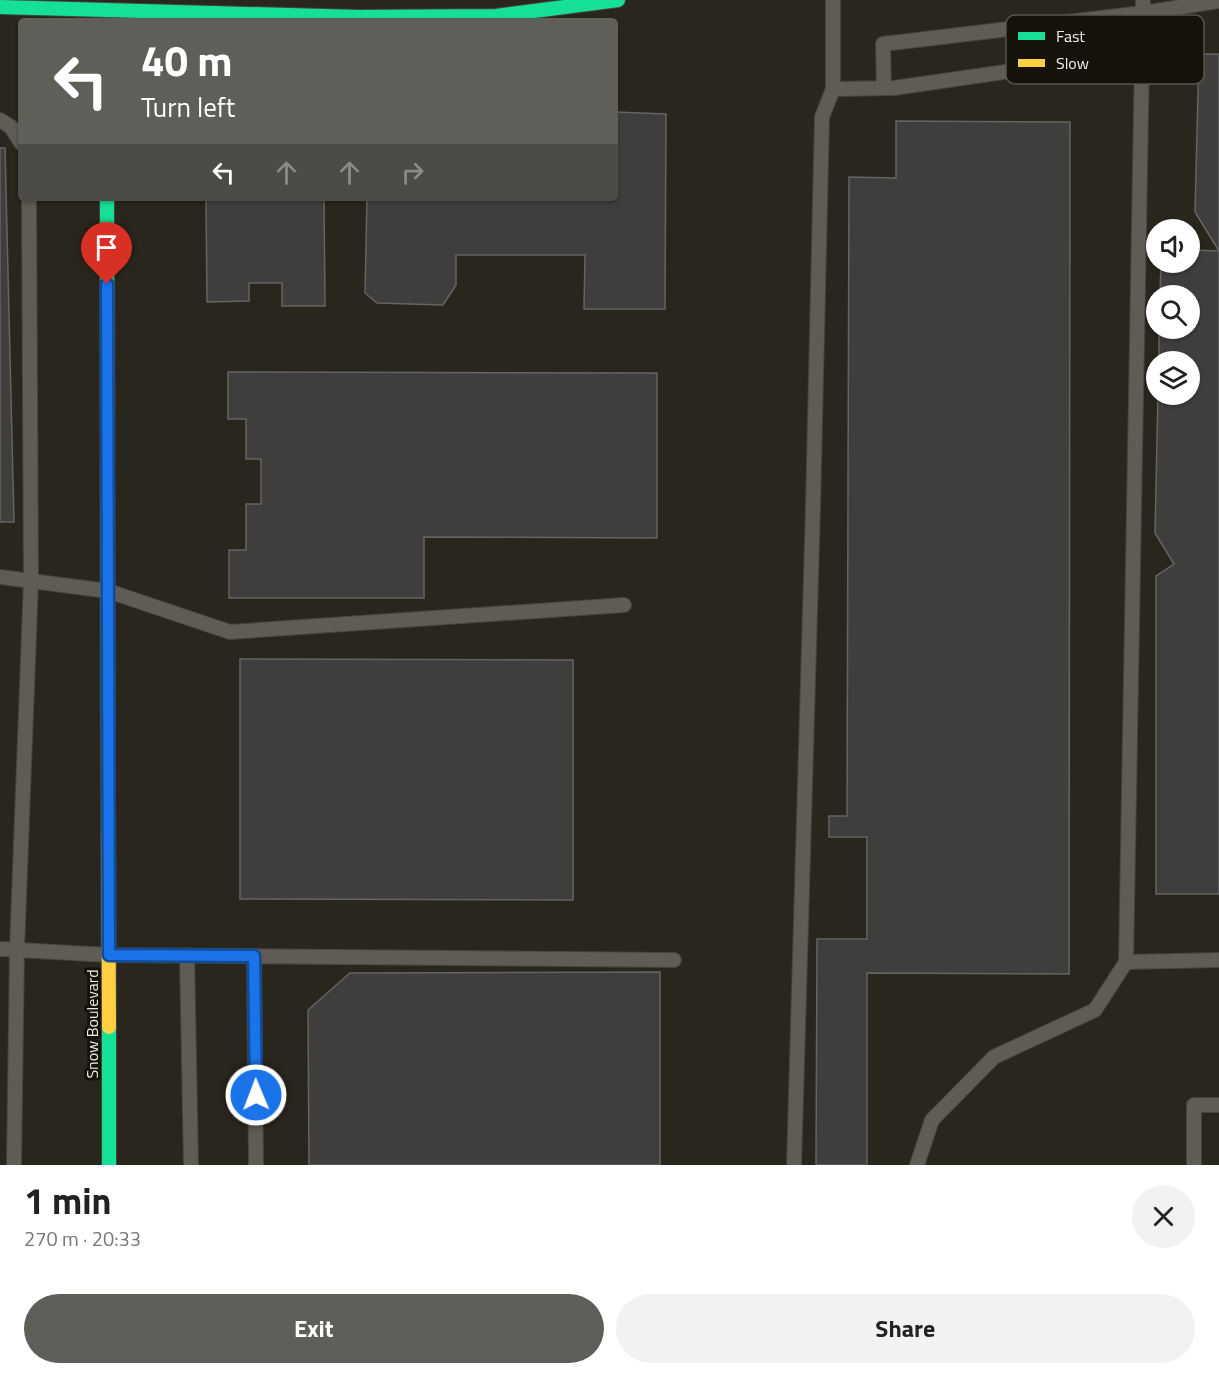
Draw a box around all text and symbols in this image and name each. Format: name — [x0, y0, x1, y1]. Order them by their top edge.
legend — [1006, 15, 1204, 84]
text: Fast — [1056, 24, 1085, 48]
text: 40 m — [141, 28, 233, 92]
icon: left — [42, 42, 120, 120]
text: Slow — [1056, 51, 1089, 75]
text: Turn left — [141, 86, 235, 127]
icon: left — [207, 156, 240, 189]
icon: ahead — [270, 156, 303, 189]
icon: ahead — [333, 156, 366, 189]
icon: right — [396, 156, 429, 189]
map controls — [1146, 219, 1200, 405]
button: sound — [1146, 219, 1200, 273]
pin — [81, 222, 132, 284]
icon: arrive — [90, 231, 123, 264]
button: search — [1146, 285, 1200, 339]
button: layers — [1146, 351, 1200, 405]
street label: Snow Boulevard — [80, 969, 104, 1079]
position arrow — [224, 1063, 288, 1127]
text: 1 min — [24, 1173, 111, 1228]
button: close — [1132, 1185, 1195, 1248]
text: 270 m · 20:33 — [24, 1223, 141, 1254]
button: Exit — [24, 1294, 604, 1363]
button: Share — [616, 1294, 1195, 1363]

